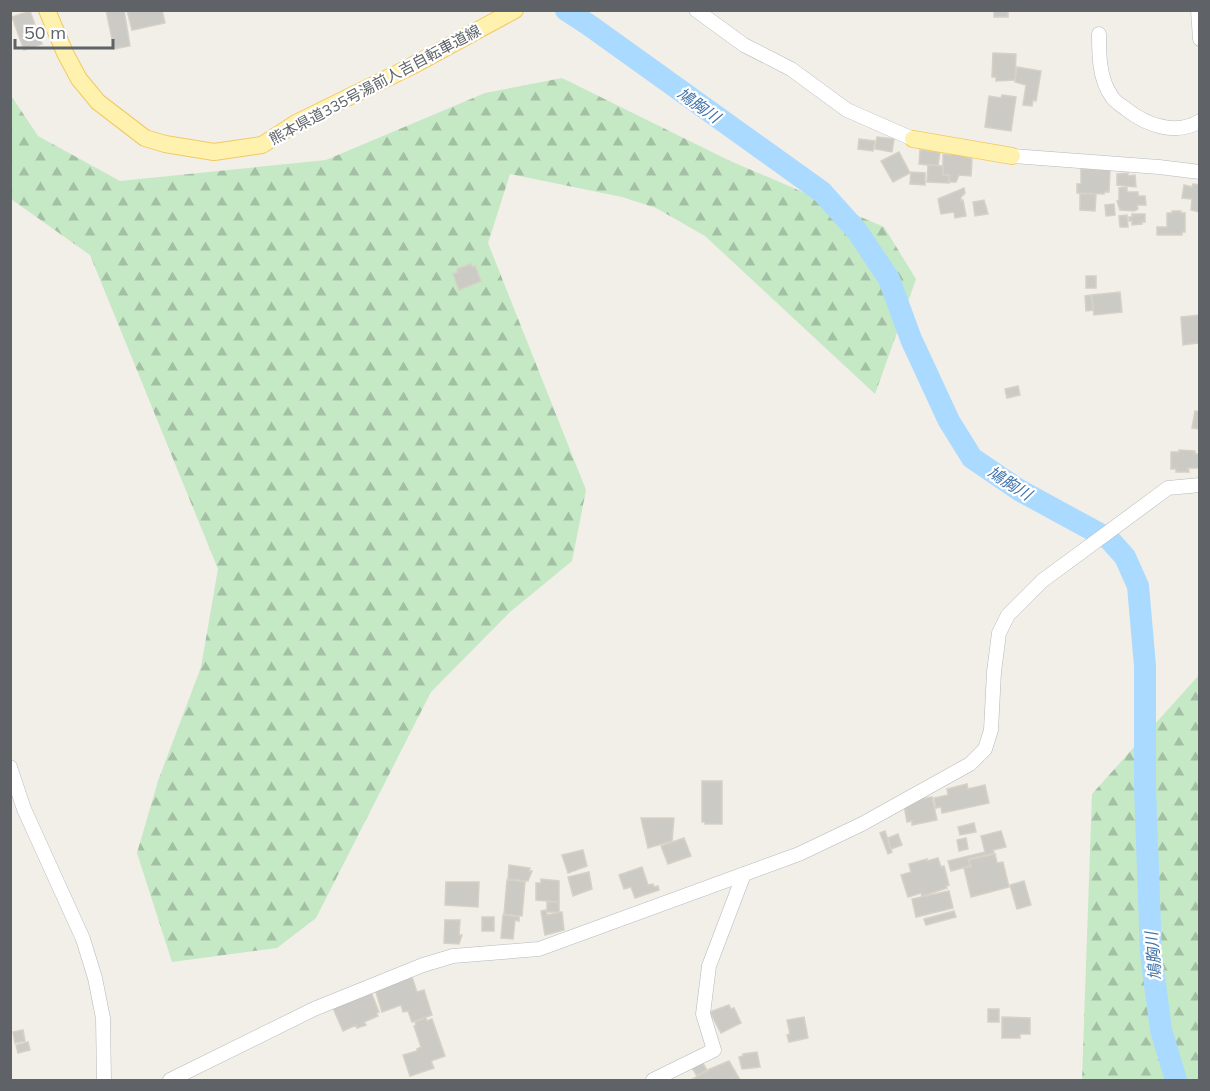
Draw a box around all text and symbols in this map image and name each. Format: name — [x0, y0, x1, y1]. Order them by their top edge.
scale bar — [15, 12, 112, 50]
text: 50 m — [24, 21, 66, 44]
street label: 熊本県道335号湯前人吉自転車道線 — [266, 21, 484, 149]
water label: 鳩胸川 — [674, 83, 726, 128]
water label: 鳩胸川 — [984, 462, 1037, 505]
water label: 鳩胸川 — [1141, 929, 1165, 981]

